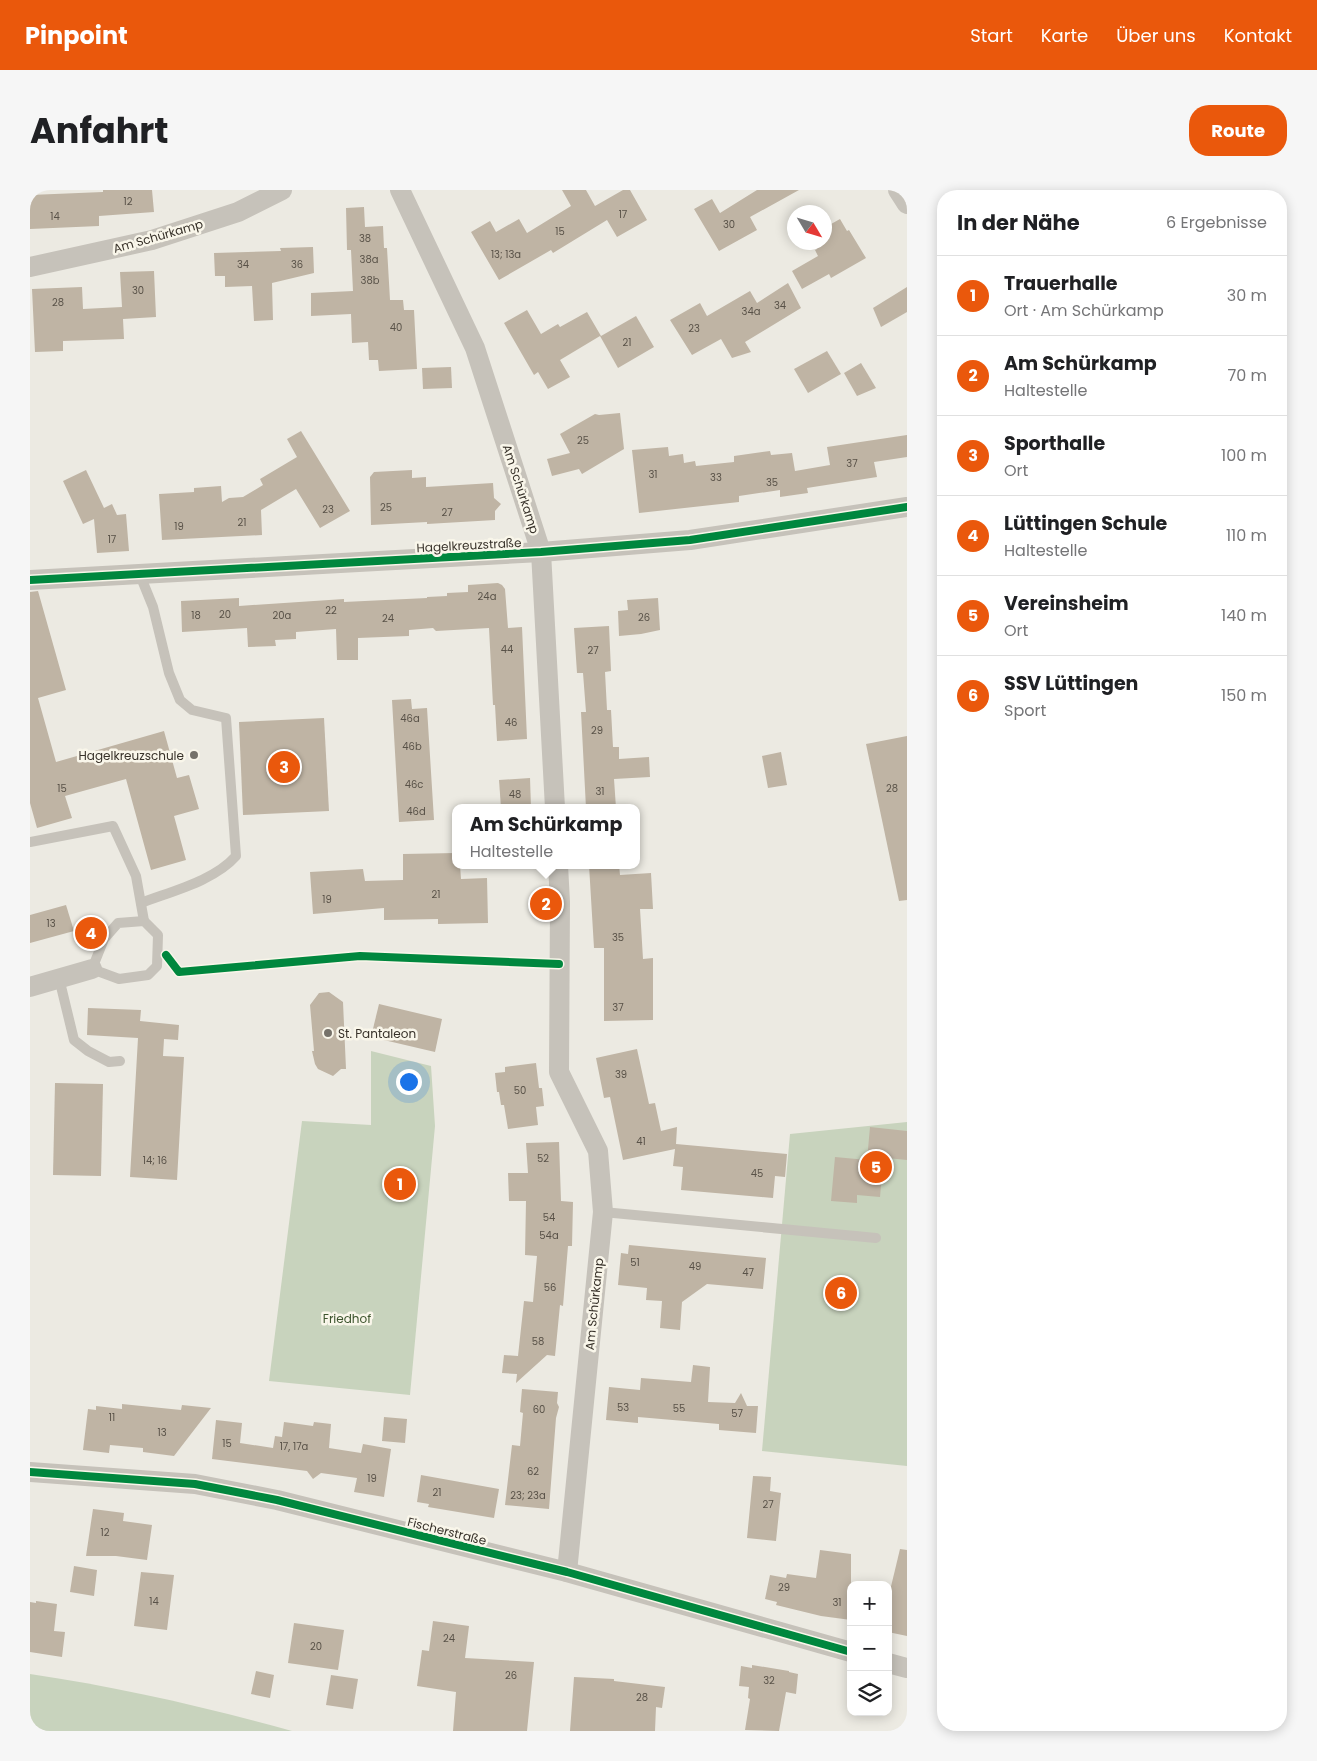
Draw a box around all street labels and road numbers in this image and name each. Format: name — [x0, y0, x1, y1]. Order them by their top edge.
street label: Am Schürkamp — [111, 215, 205, 257]
street label: Am Schürkamp — [499, 442, 543, 536]
street label: Hagelkreuzstraße — [416, 534, 522, 556]
street label: Am Schürkamp — [581, 1257, 607, 1351]
street label: Fischerstraße — [406, 1513, 488, 1549]

